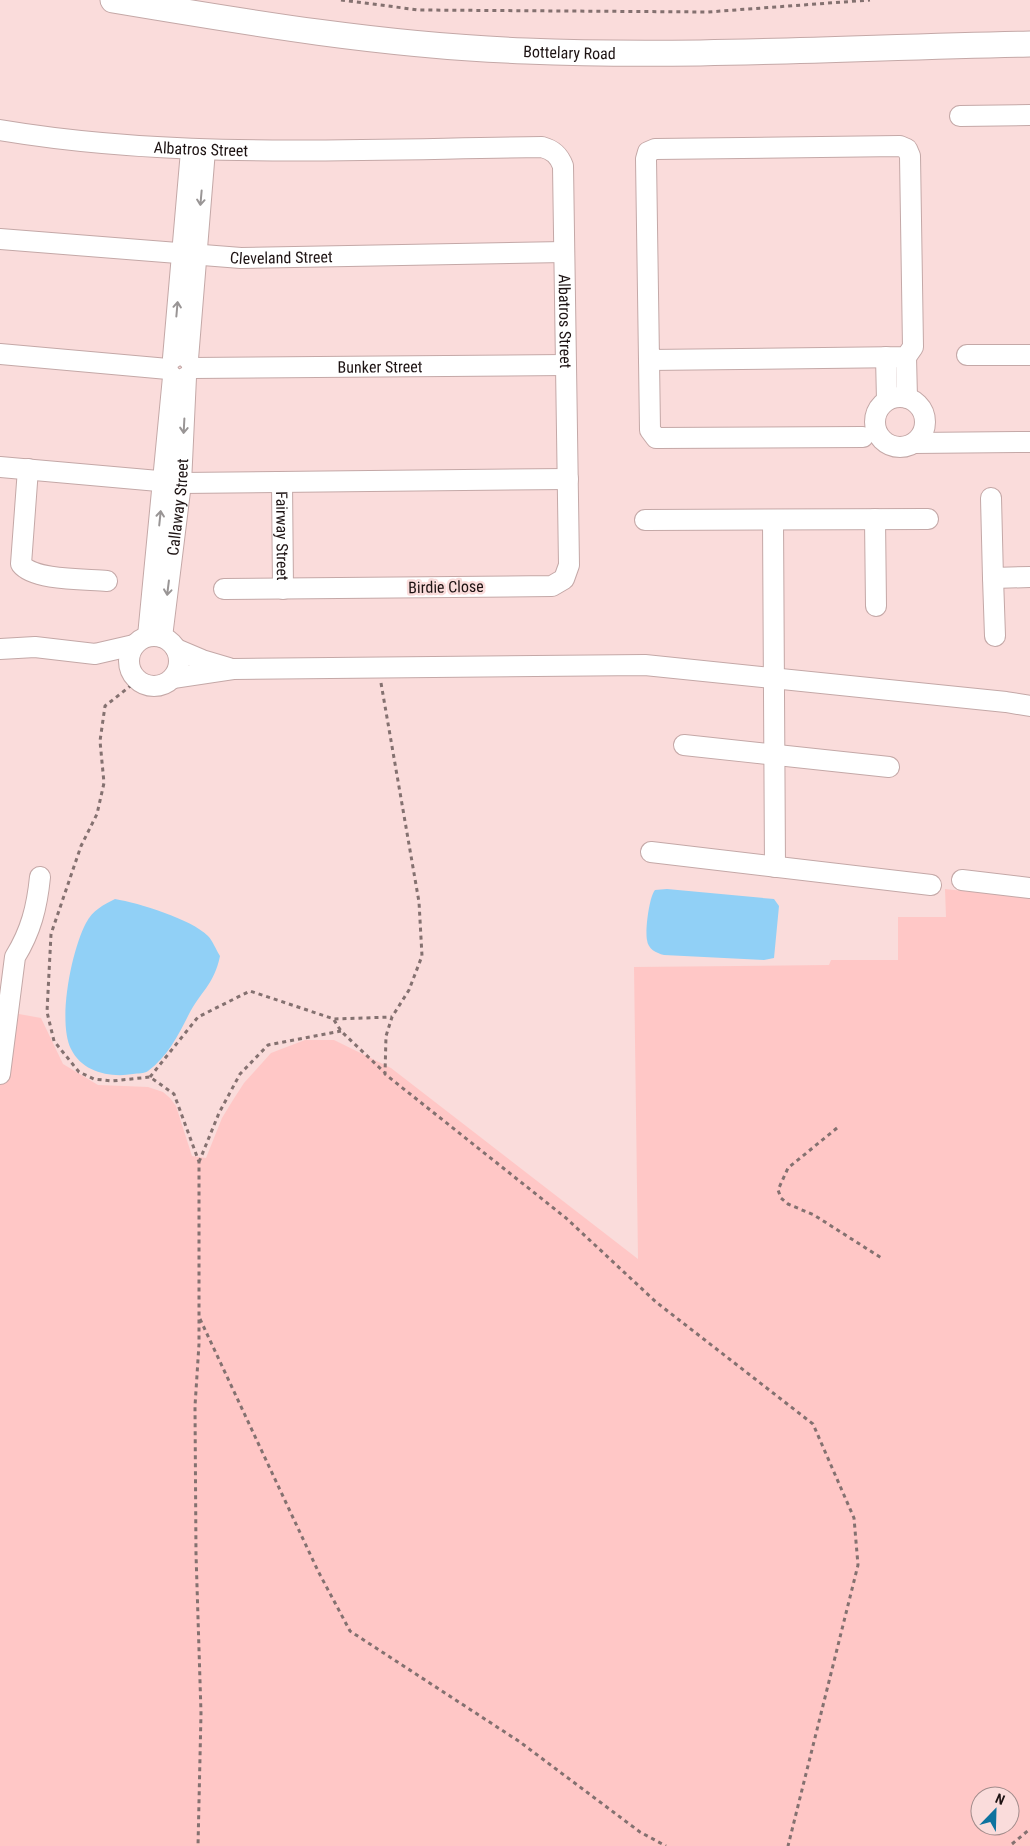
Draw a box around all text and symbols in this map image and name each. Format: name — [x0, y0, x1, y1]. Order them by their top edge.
street label: Bottelary Road — [523, 41, 616, 63]
street label: Albatros Street — [153, 137, 249, 160]
one-way arrow — [197, 190, 206, 206]
street label: Cleveland Street — [229, 247, 333, 268]
street label: Albatros Street — [555, 274, 576, 369]
one-way arrow — [173, 301, 182, 317]
street label: Bunker Street — [338, 357, 423, 376]
one-way arrow — [179, 418, 188, 434]
street label: Callaway Street — [163, 458, 192, 557]
street label: Fairway Street — [273, 491, 292, 581]
one-way arrow — [155, 510, 165, 526]
street label: Birdie Close — [408, 577, 484, 597]
one-way arrow — [163, 579, 173, 595]
north arrow — [970, 1786, 1020, 1836]
text: N — [993, 1790, 1007, 1808]

